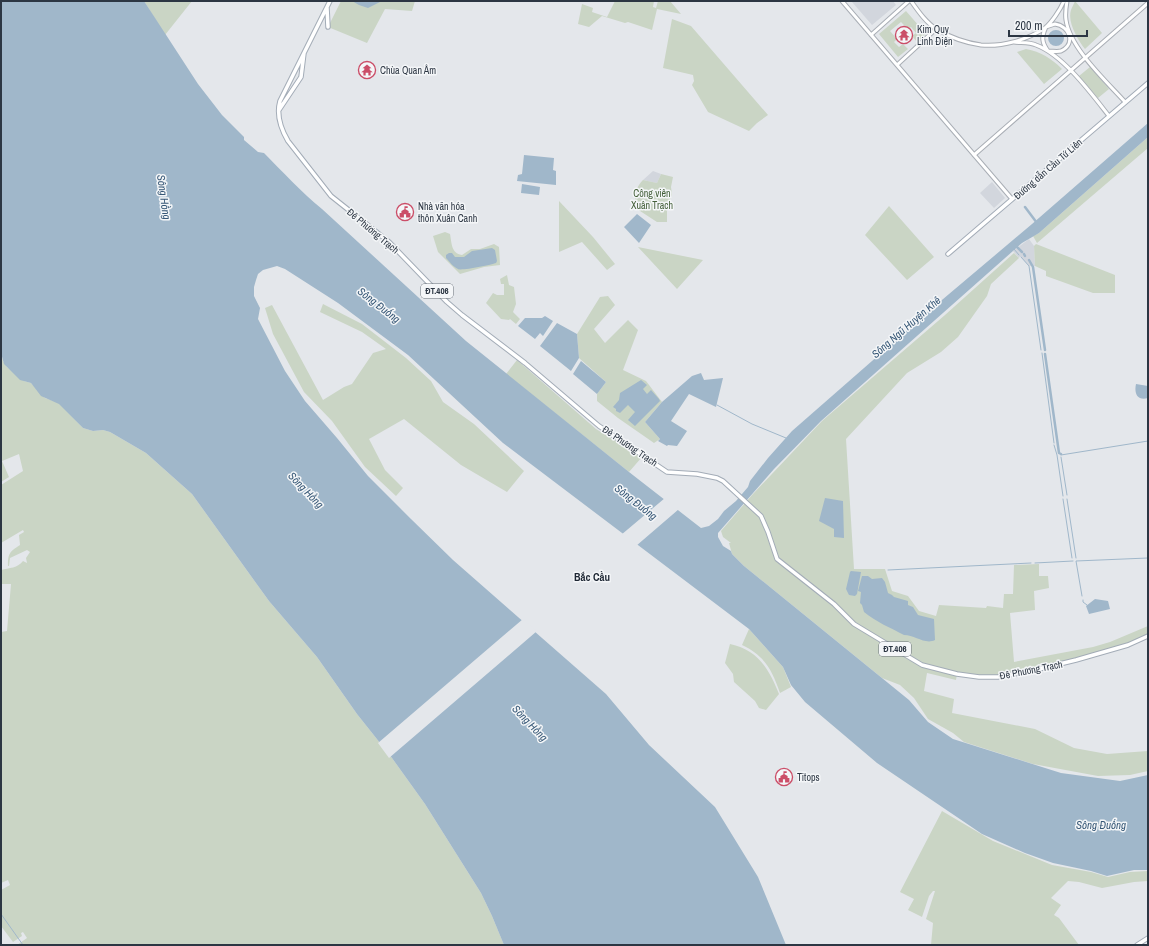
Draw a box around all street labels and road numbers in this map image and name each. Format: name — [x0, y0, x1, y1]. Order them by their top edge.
street label: Đường dẫn Cầu Tứ Liên — [1011, 136, 1085, 202]
street label: Đê Phương Trạch — [344, 206, 402, 256]
road number: ĐT.406 — [421, 284, 453, 298]
street label: Đê Phương Trạch — [600, 423, 660, 469]
road number: ĐT.406 — [879, 642, 911, 656]
street label: Đê Phương Trạch — [998, 658, 1064, 682]

